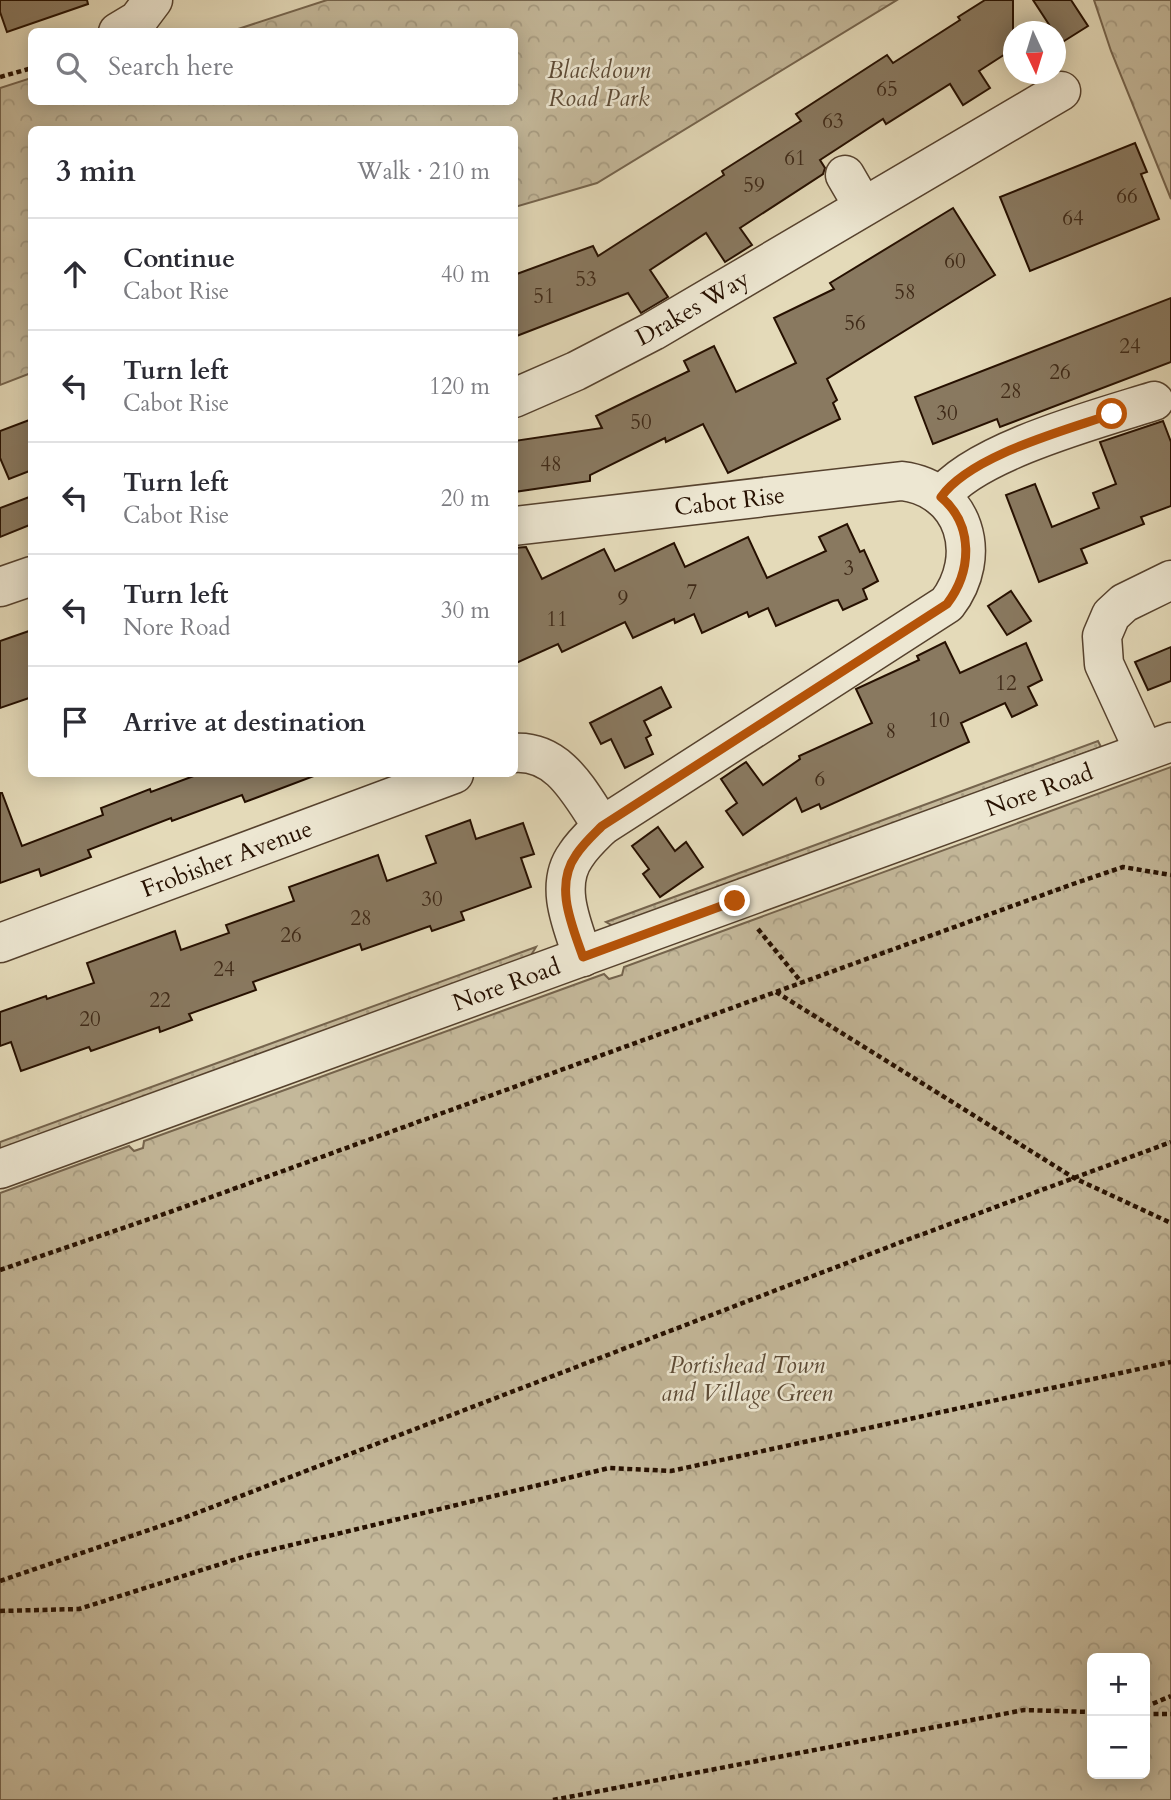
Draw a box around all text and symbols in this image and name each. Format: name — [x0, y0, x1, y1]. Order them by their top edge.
north arrow — [1003, 21, 1066, 84]
search box — [28, 28, 518, 105]
icon: search — [52, 48, 90, 86]
text: Search here — [108, 49, 234, 84]
park label: Blackdown Road Park — [547, 54, 651, 115]
house number: 65 — [876, 75, 898, 104]
house number: 63 — [822, 107, 844, 136]
house number: 61 — [784, 144, 806, 173]
text: 3 min — [56, 151, 136, 192]
text: Walk · 210 m — [357, 156, 490, 187]
house number: 59 — [743, 171, 765, 200]
house number: 66 — [1116, 182, 1138, 211]
house number: 64 — [1062, 204, 1084, 233]
text: Continue — [123, 241, 235, 276]
house number: 60 — [944, 247, 966, 276]
icon: ahead — [56, 255, 94, 293]
text: 40 m — [441, 259, 490, 290]
street label: Drakes Way — [630, 262, 756, 354]
house number: 53 — [575, 265, 597, 294]
text: Cabot Rise — [123, 276, 229, 307]
house number: 58 — [894, 278, 916, 307]
house number: 51 — [533, 282, 555, 311]
house number: 56 — [844, 309, 866, 338]
house number: 24 — [1119, 332, 1141, 361]
text: Turn left — [123, 353, 228, 388]
house number: 26 — [1049, 358, 1071, 387]
icon: left — [56, 367, 94, 405]
text: 120 m — [429, 371, 490, 402]
house number: 28 — [1000, 377, 1022, 406]
text: Cabot Rise — [123, 388, 229, 419]
route start — [1096, 398, 1127, 429]
house number: 30 — [936, 399, 958, 428]
house number: 50 — [630, 408, 652, 437]
house number: 48 — [540, 450, 562, 479]
text: Turn left — [123, 465, 228, 500]
icon: left — [56, 479, 94, 517]
street label: Cabot Rise — [673, 479, 787, 524]
text: 20 m — [441, 483, 490, 514]
text: Cabot Rise — [123, 500, 229, 531]
house number: 3 — [844, 554, 854, 583]
text: Turn left — [123, 577, 228, 612]
house number: 7 — [687, 578, 698, 607]
house number: 9 — [618, 584, 629, 613]
icon: left — [56, 591, 94, 629]
text: 30 m — [441, 595, 490, 626]
house number: 11 — [546, 605, 568, 634]
text: Nore Road — [123, 612, 231, 643]
house number: 12 — [995, 669, 1017, 698]
icon: arrive — [56, 703, 94, 741]
text: Arrive at destination — [123, 705, 366, 740]
house number: 10 — [928, 706, 950, 735]
house number: 8 — [886, 717, 896, 746]
street label: Nore Road — [981, 756, 1098, 825]
house number: 6 — [815, 765, 825, 794]
street label: Frobisher Avenue — [137, 812, 317, 906]
house number: 30 — [421, 885, 443, 914]
route end — [719, 885, 750, 916]
house number: 28 — [350, 904, 372, 933]
house number: 26 — [280, 921, 302, 950]
street label: Nore Road — [448, 950, 565, 1020]
house number: 24 — [213, 955, 235, 984]
house number: 22 — [149, 986, 171, 1015]
house number: 20 — [79, 1005, 101, 1034]
park label: Portishead Town and Village Green — [661, 1349, 833, 1410]
map controls — [1087, 1653, 1150, 1779]
button: + — [1087, 1653, 1150, 1716]
button: − — [1087, 1716, 1150, 1779]

